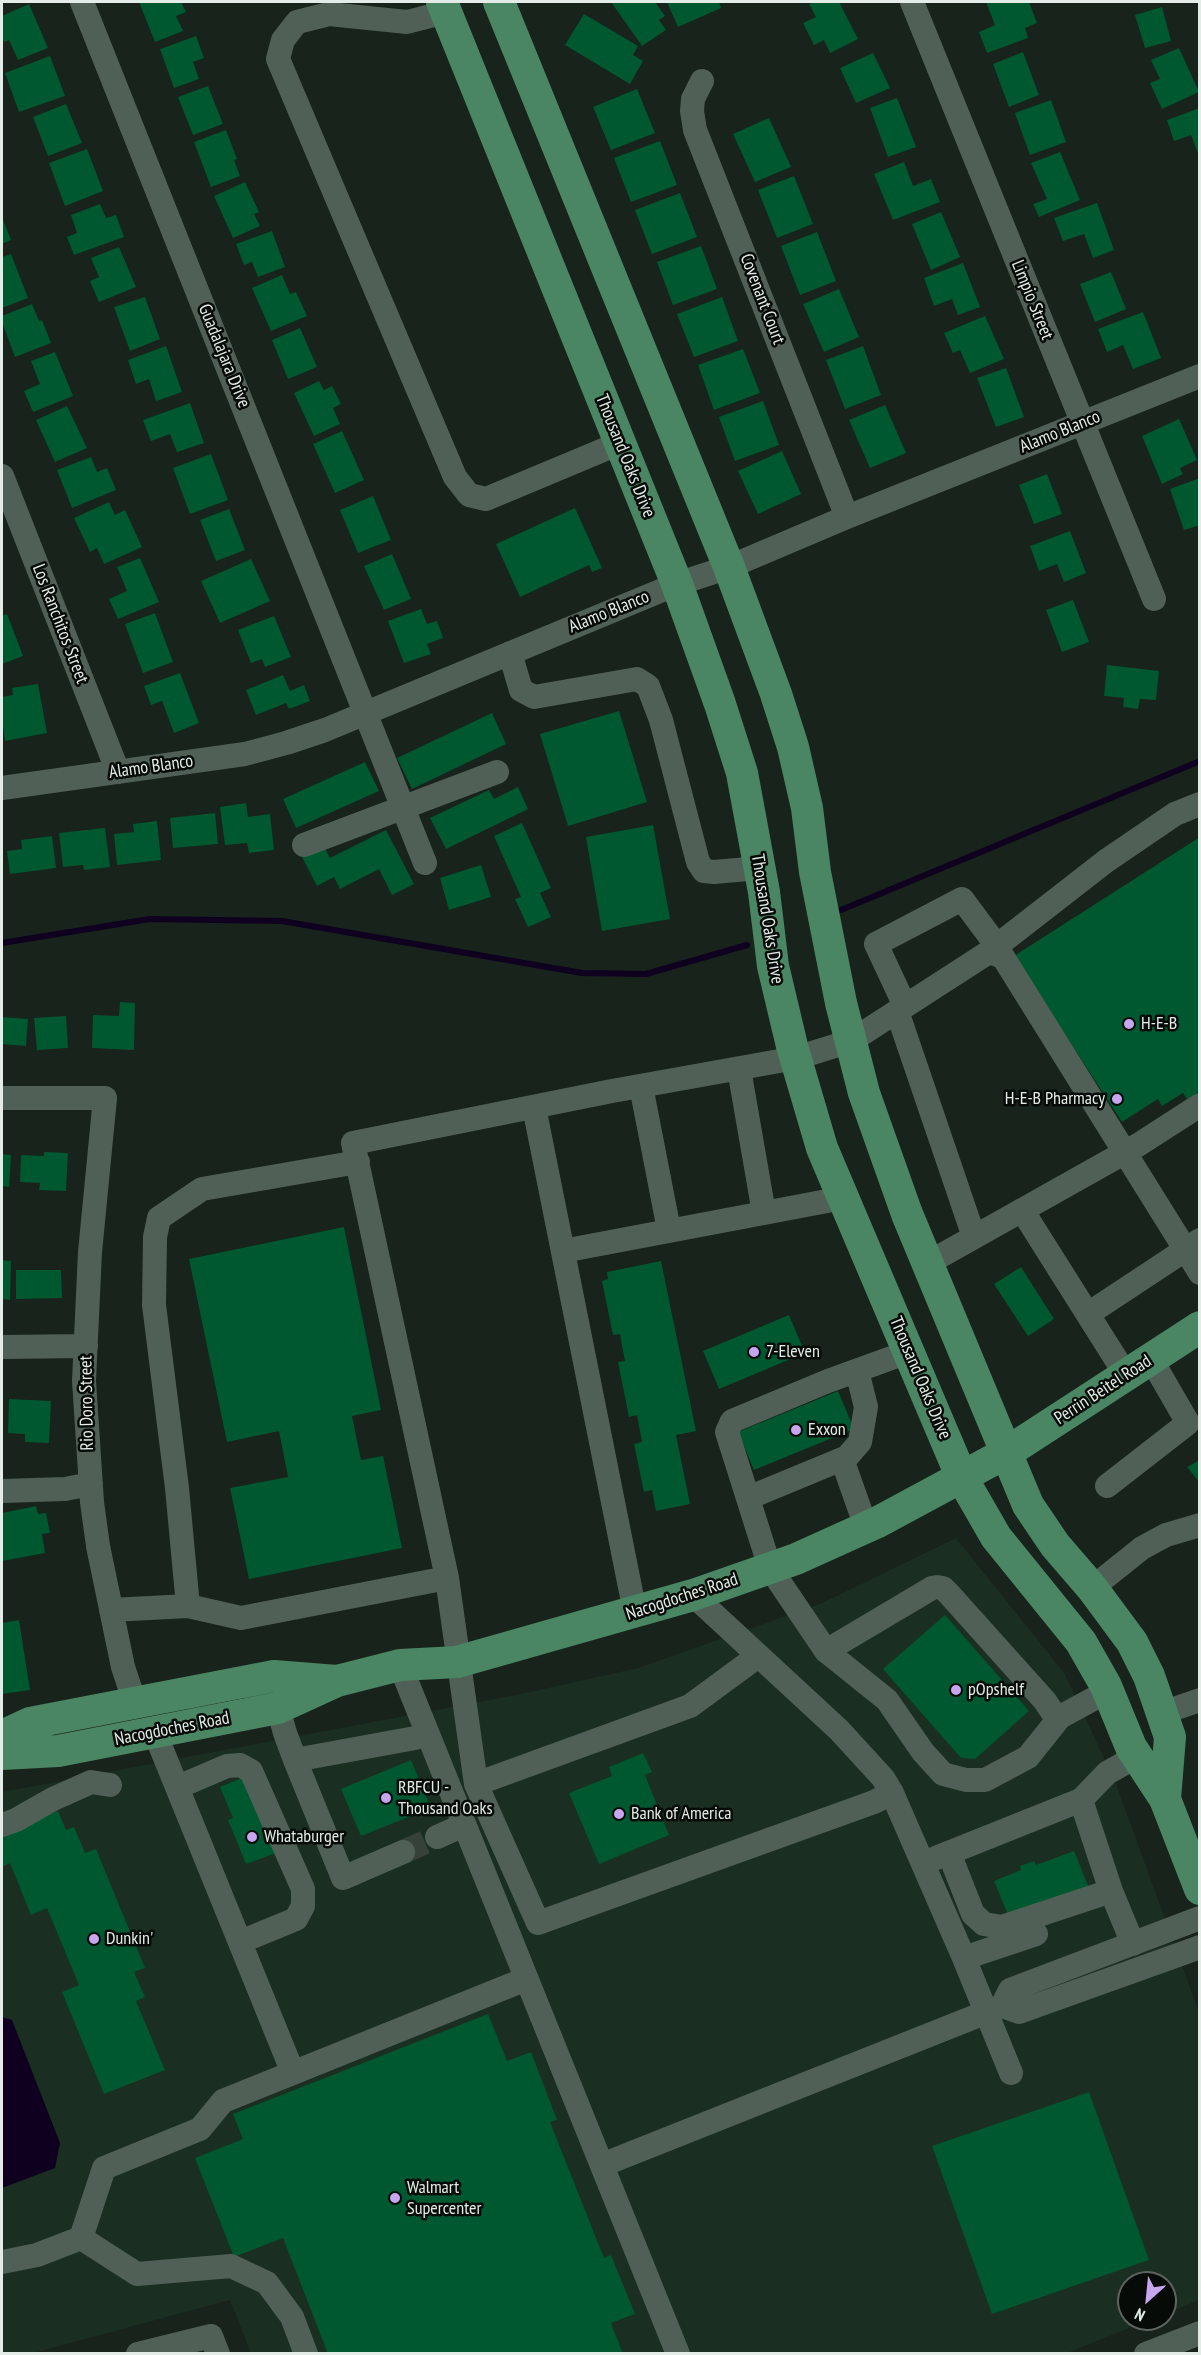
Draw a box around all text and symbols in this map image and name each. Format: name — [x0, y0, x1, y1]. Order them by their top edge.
street label: Covenant Court — [735, 251, 789, 347]
street label: Limpio Street — [1006, 257, 1058, 343]
street label: Guadalajara Drive — [193, 301, 255, 411]
street label: Thousand Oaks Drive — [590, 391, 660, 521]
street label: Alamo Blanco — [1017, 406, 1103, 458]
street label: Los Ranchitos Street — [27, 561, 93, 687]
street label: Alamo Blanco — [566, 586, 652, 638]
street label: Alamo Blanco — [107, 750, 195, 784]
street label: Thousand Oaks Drive — [746, 853, 788, 985]
place label: H-E-B — [1141, 1013, 1177, 1035]
marker: H-E-B — [1122, 1017, 1136, 1031]
place label: H-E-B Pharmacy — [1005, 1088, 1105, 1110]
marker: H-E-B Pharmacy — [1110, 1092, 1124, 1106]
street label: Thousand Oaks Drive — [884, 1313, 956, 1443]
place label: 7-Eleven — [766, 1341, 820, 1363]
marker: 7-Eleven — [747, 1345, 761, 1359]
street label: Perrin Beitel Road — [1050, 1351, 1156, 1429]
street label: Rio Doro Street — [75, 1355, 99, 1451]
place label: Exxon — [808, 1419, 846, 1441]
marker: Exxon — [789, 1423, 803, 1437]
street label: Nacogdoches Road — [623, 1569, 741, 1625]
place label: pOpshelf — [968, 1679, 1024, 1701]
marker: pOpshelf — [949, 1683, 963, 1697]
street label: Nacogdoches Road — [113, 1707, 231, 1751]
place label: RBFCU - Thousand Oaks — [398, 1777, 492, 1820]
marker: RBFCU - Thousand Oaks — [379, 1791, 393, 1805]
place label: Bank of America — [631, 1803, 732, 1825]
marker: Bank of America — [612, 1807, 626, 1821]
place label: Whataburger — [264, 1826, 344, 1848]
marker: Whataburger — [245, 1830, 259, 1844]
place label: Dunkin' — [106, 1928, 153, 1950]
marker: Dunkin' — [87, 1932, 101, 1946]
place label: Walmart Supercenter — [407, 2177, 481, 2220]
marker: Walmart Supercenter — [388, 2191, 402, 2205]
north arrow — [1117, 2271, 1177, 2331]
text: N — [1131, 2304, 1148, 2326]

